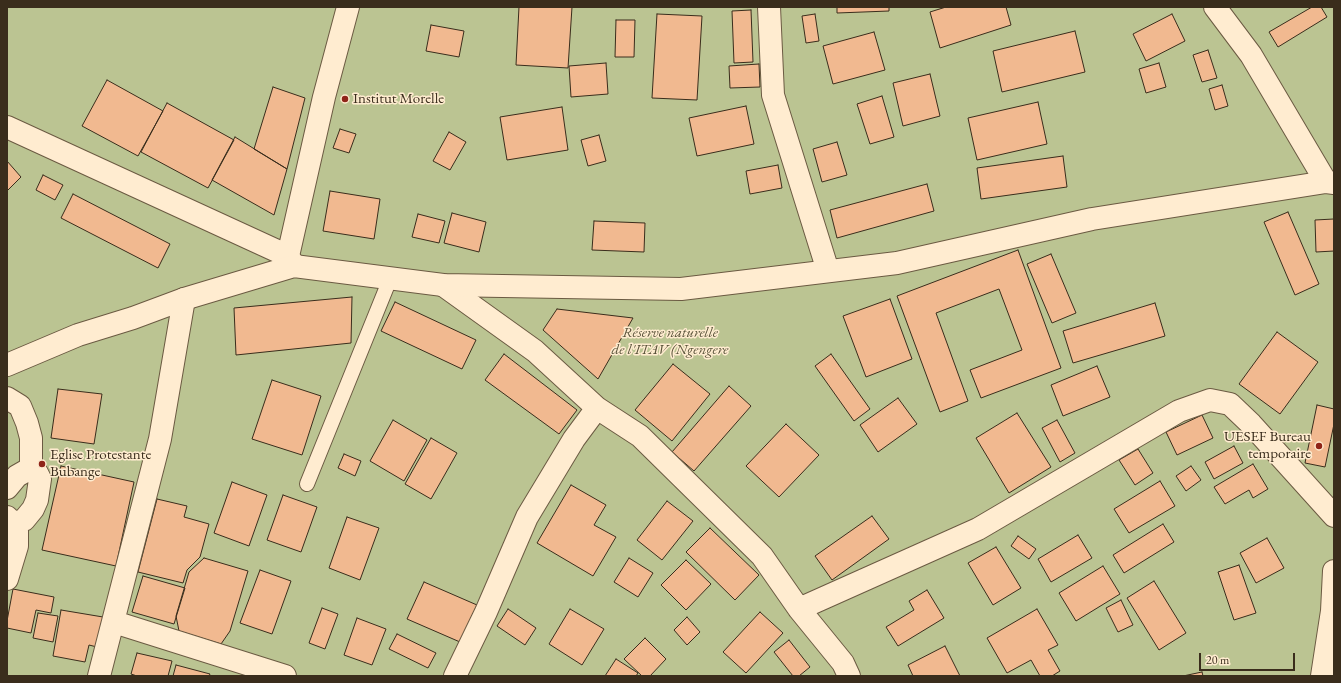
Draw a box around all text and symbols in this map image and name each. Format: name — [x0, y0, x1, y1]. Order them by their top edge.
place label: Institut Morelle — [353, 90, 444, 108]
marker: Institut Morelle — [340, 94, 350, 104]
park label: Réserve naturelle de l'ITAV (Ngengere — [612, 324, 728, 359]
place label: UESEF Bureau temporaire — [1224, 428, 1311, 463]
marker: UESEF Bureau temporaire — [1314, 441, 1324, 451]
place label: Eglise Protestante Bubange — [50, 446, 151, 481]
marker: Eglise Protestante Bubange — [37, 459, 47, 469]
scale bar — [1201, 645, 1297, 671]
text: 20 m — [1206, 652, 1229, 668]

